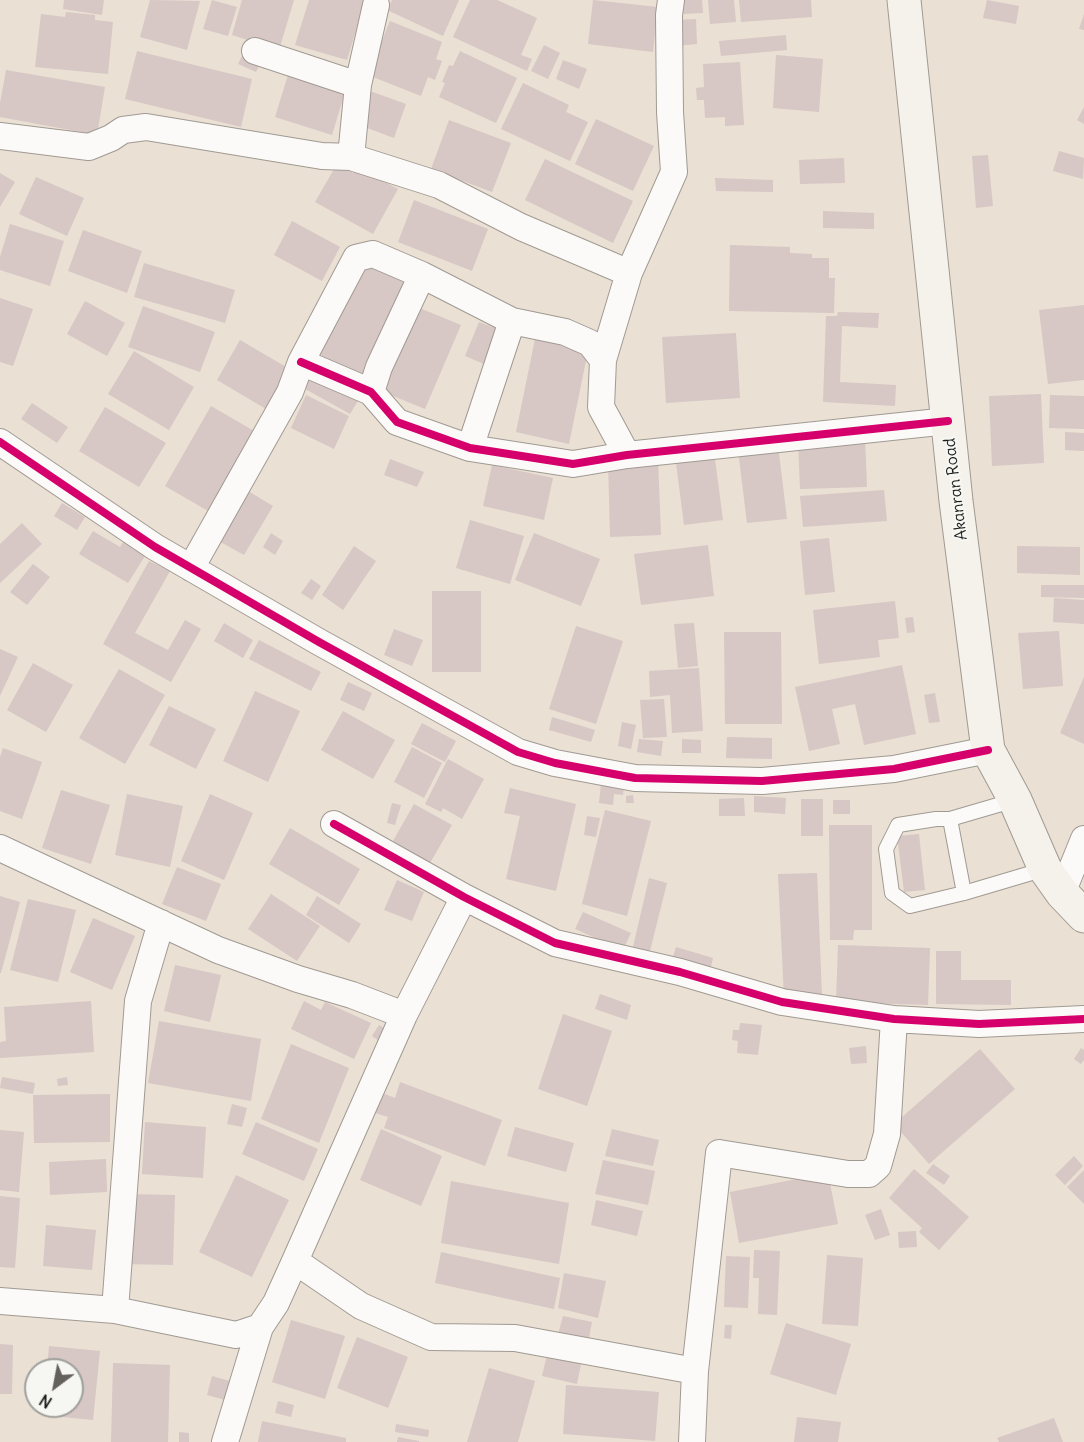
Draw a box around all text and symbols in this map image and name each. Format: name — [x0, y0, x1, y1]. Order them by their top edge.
street label: Akanran Road — [940, 437, 972, 541]
north arrow — [24, 1358, 84, 1418]
text: N — [36, 1390, 56, 1413]

